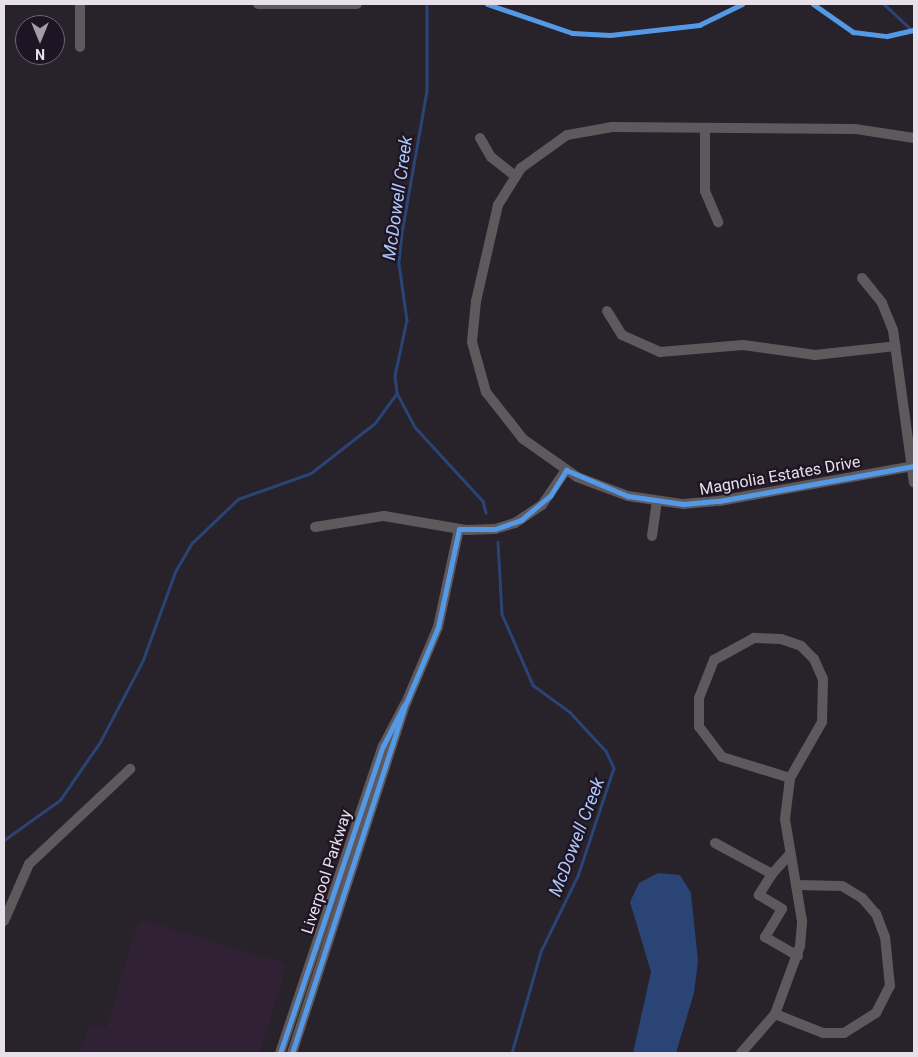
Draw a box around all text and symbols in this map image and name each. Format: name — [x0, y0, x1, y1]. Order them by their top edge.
north arrow — [15, 15, 65, 65]
text: N — [35, 46, 45, 62]
water label: McDowell Creek — [379, 134, 417, 262]
street label: Magnolia Estates Drive — [698, 452, 862, 500]
water label: McDowell Creek — [544, 775, 610, 899]
street label: Liverpool Parkway — [298, 807, 356, 937]

